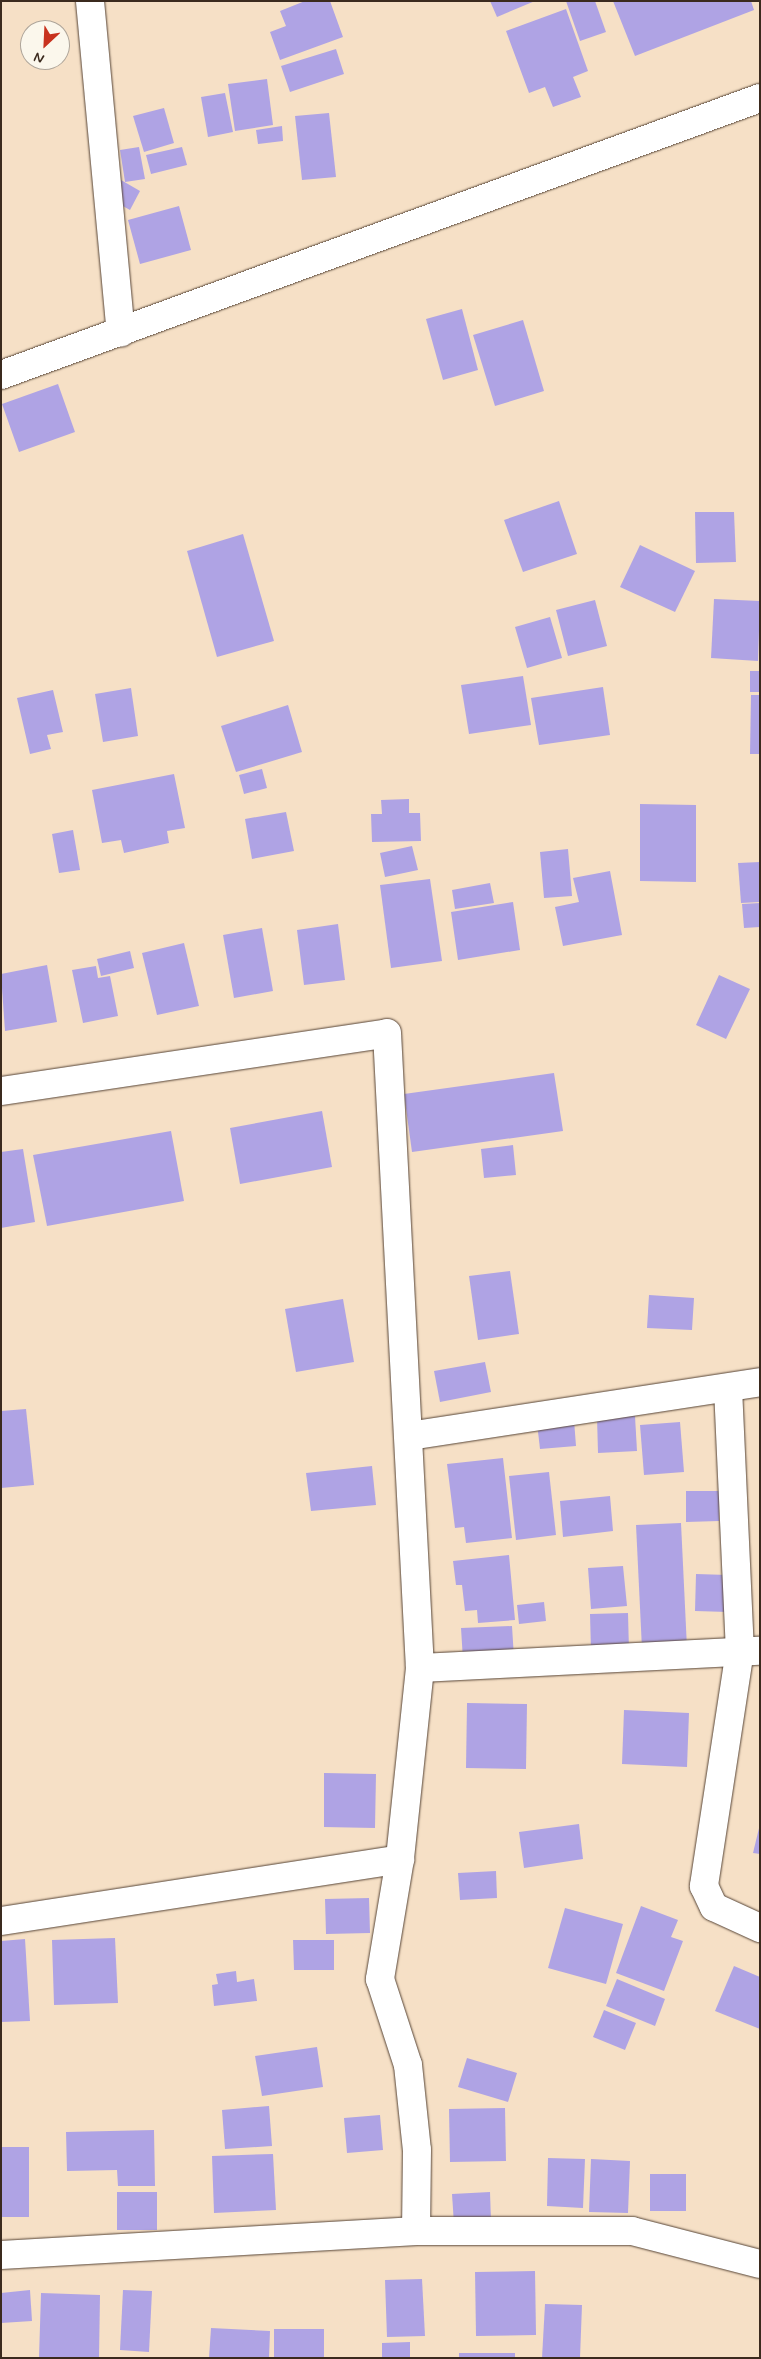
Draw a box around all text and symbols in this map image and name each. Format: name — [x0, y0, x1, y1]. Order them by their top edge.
north arrow — [20, 20, 70, 70]
text: N — [31, 48, 47, 68]

